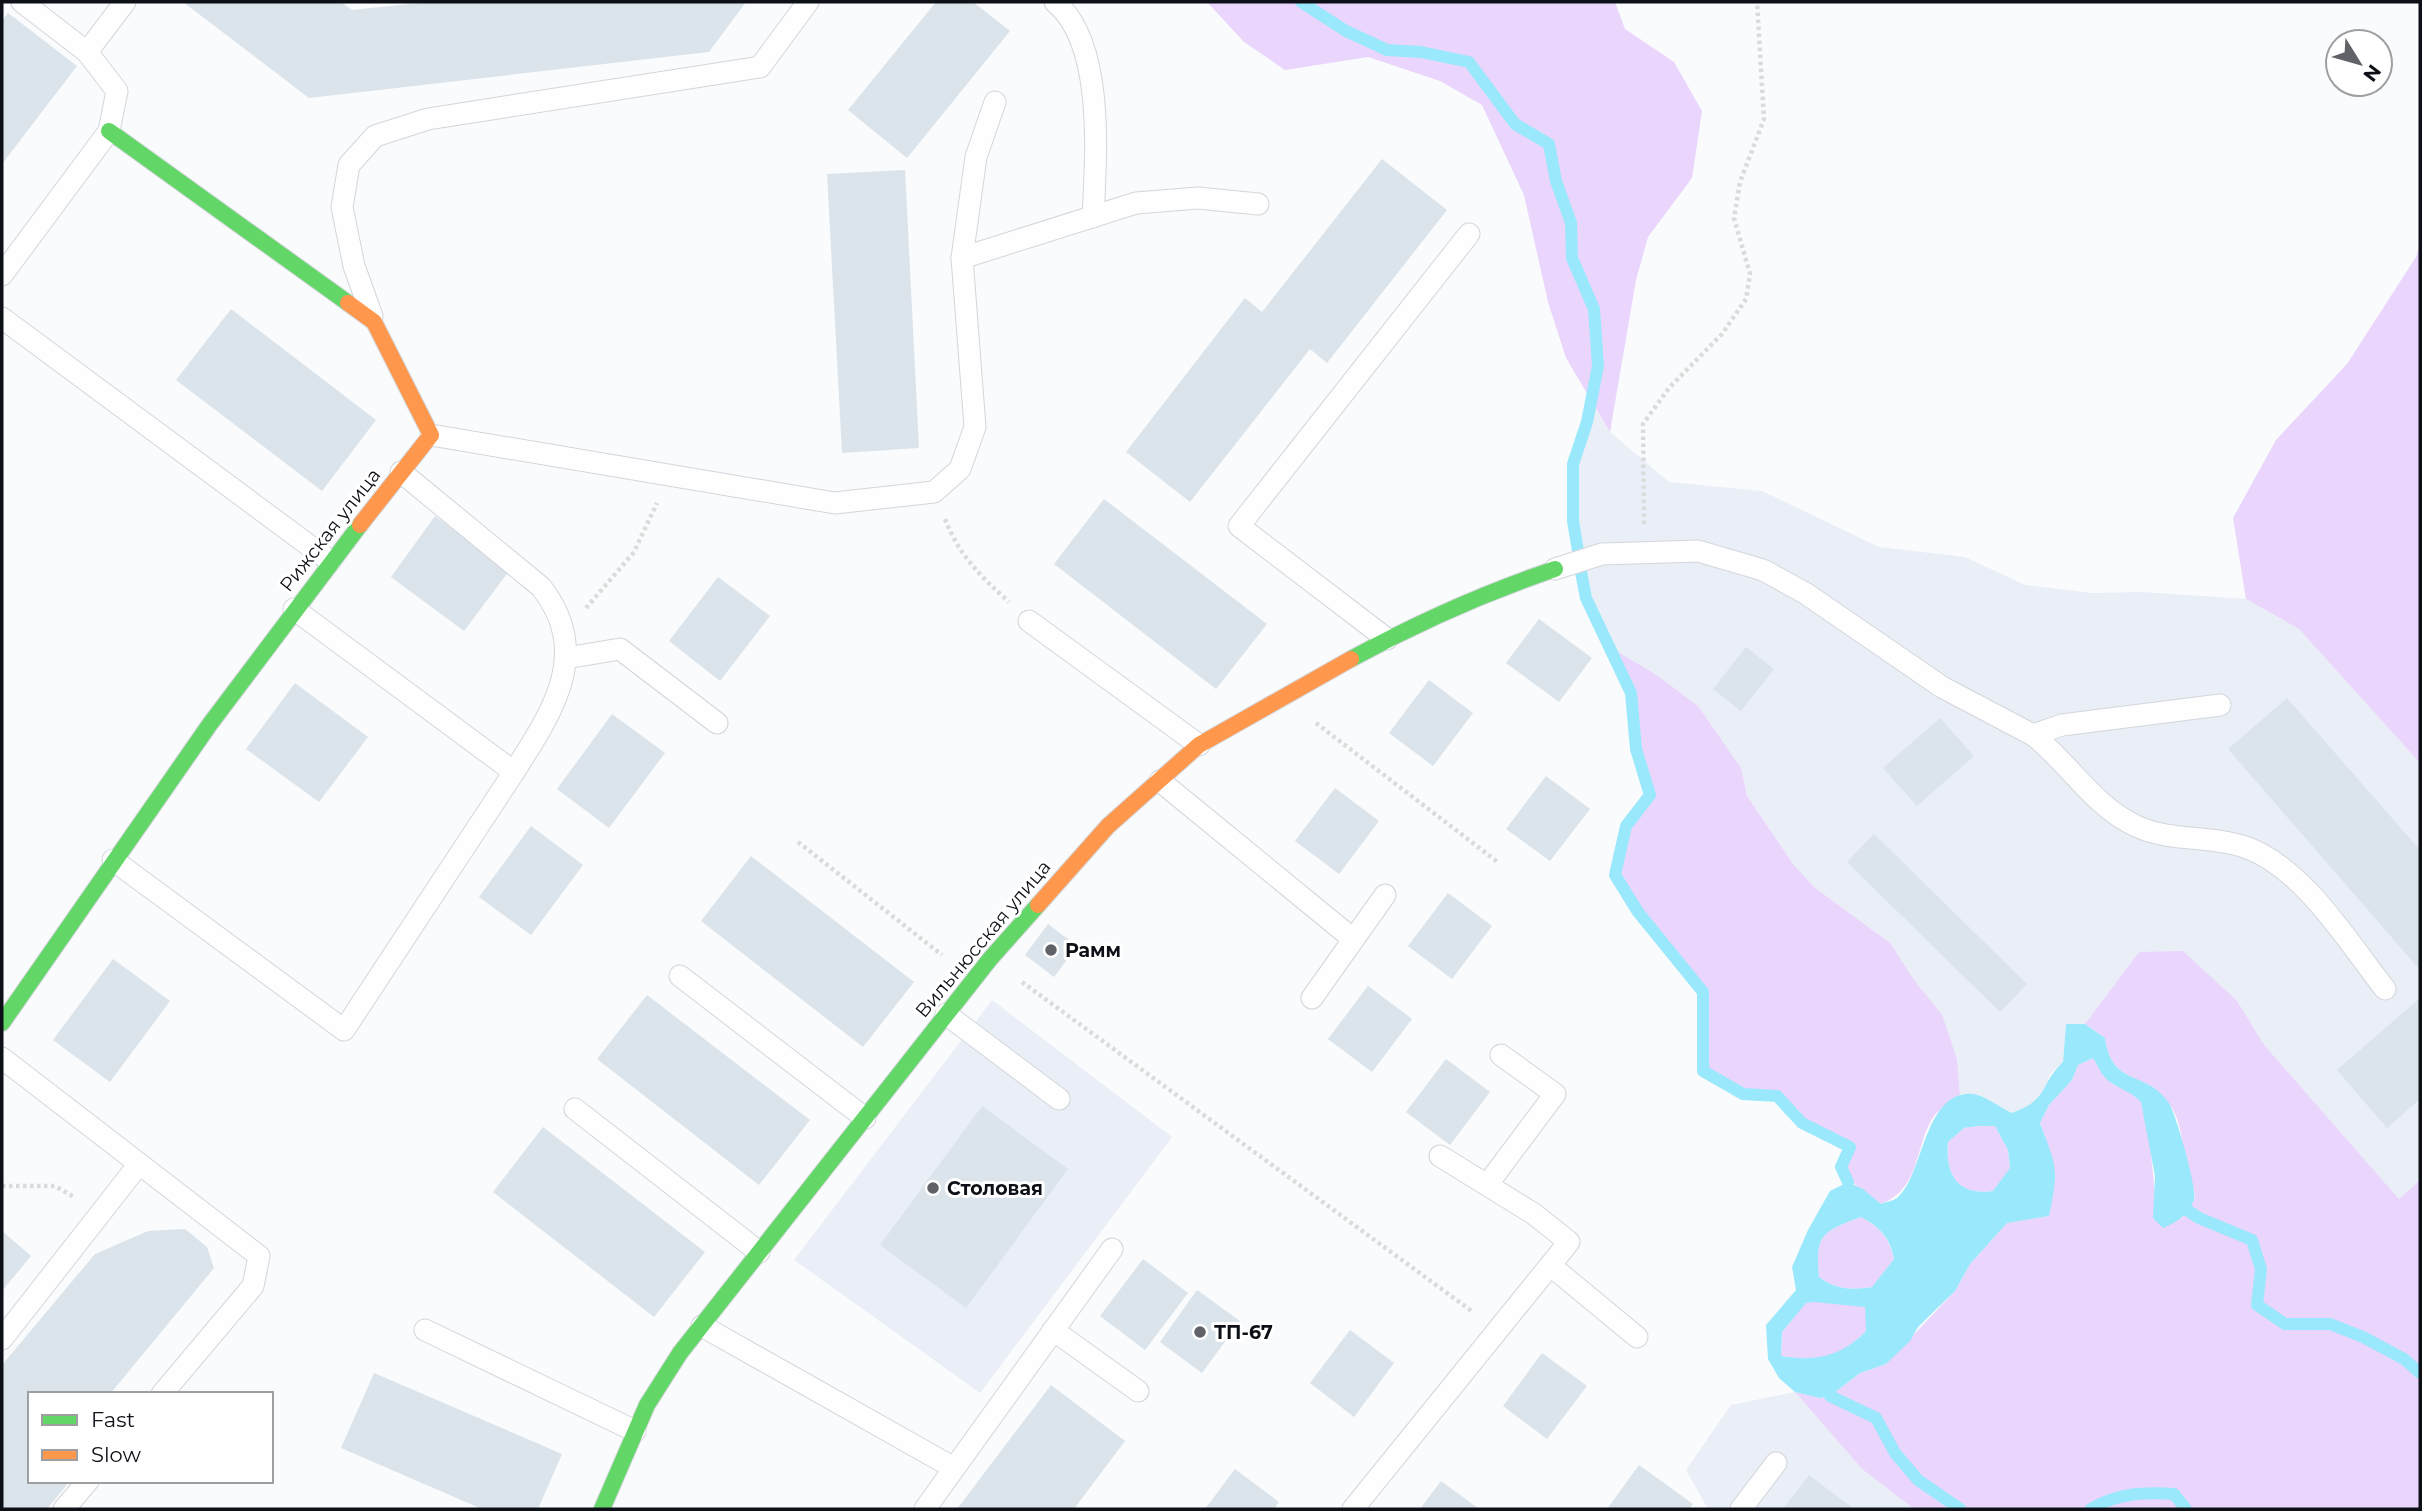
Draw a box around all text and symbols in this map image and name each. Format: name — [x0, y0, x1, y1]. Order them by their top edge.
north arrow — [2324, 28, 2394, 98]
text: N — [2358, 60, 2386, 86]
street label: Рижская улица — [275, 464, 385, 596]
street label: Вильнюсская улица — [910, 856, 1056, 1022]
place label: Рамм — [1065, 939, 1121, 962]
marker: Рамм — [1043, 942, 1059, 958]
place label: Столовая — [947, 1177, 1043, 1200]
marker: Столовая — [925, 1180, 941, 1196]
place label: ТП-67 — [1214, 1321, 1273, 1344]
marker: ТП-67 — [1192, 1324, 1208, 1340]
legend — [28, 1392, 273, 1483]
text: Fast — [91, 1407, 135, 1432]
text: Slow — [91, 1442, 141, 1467]

